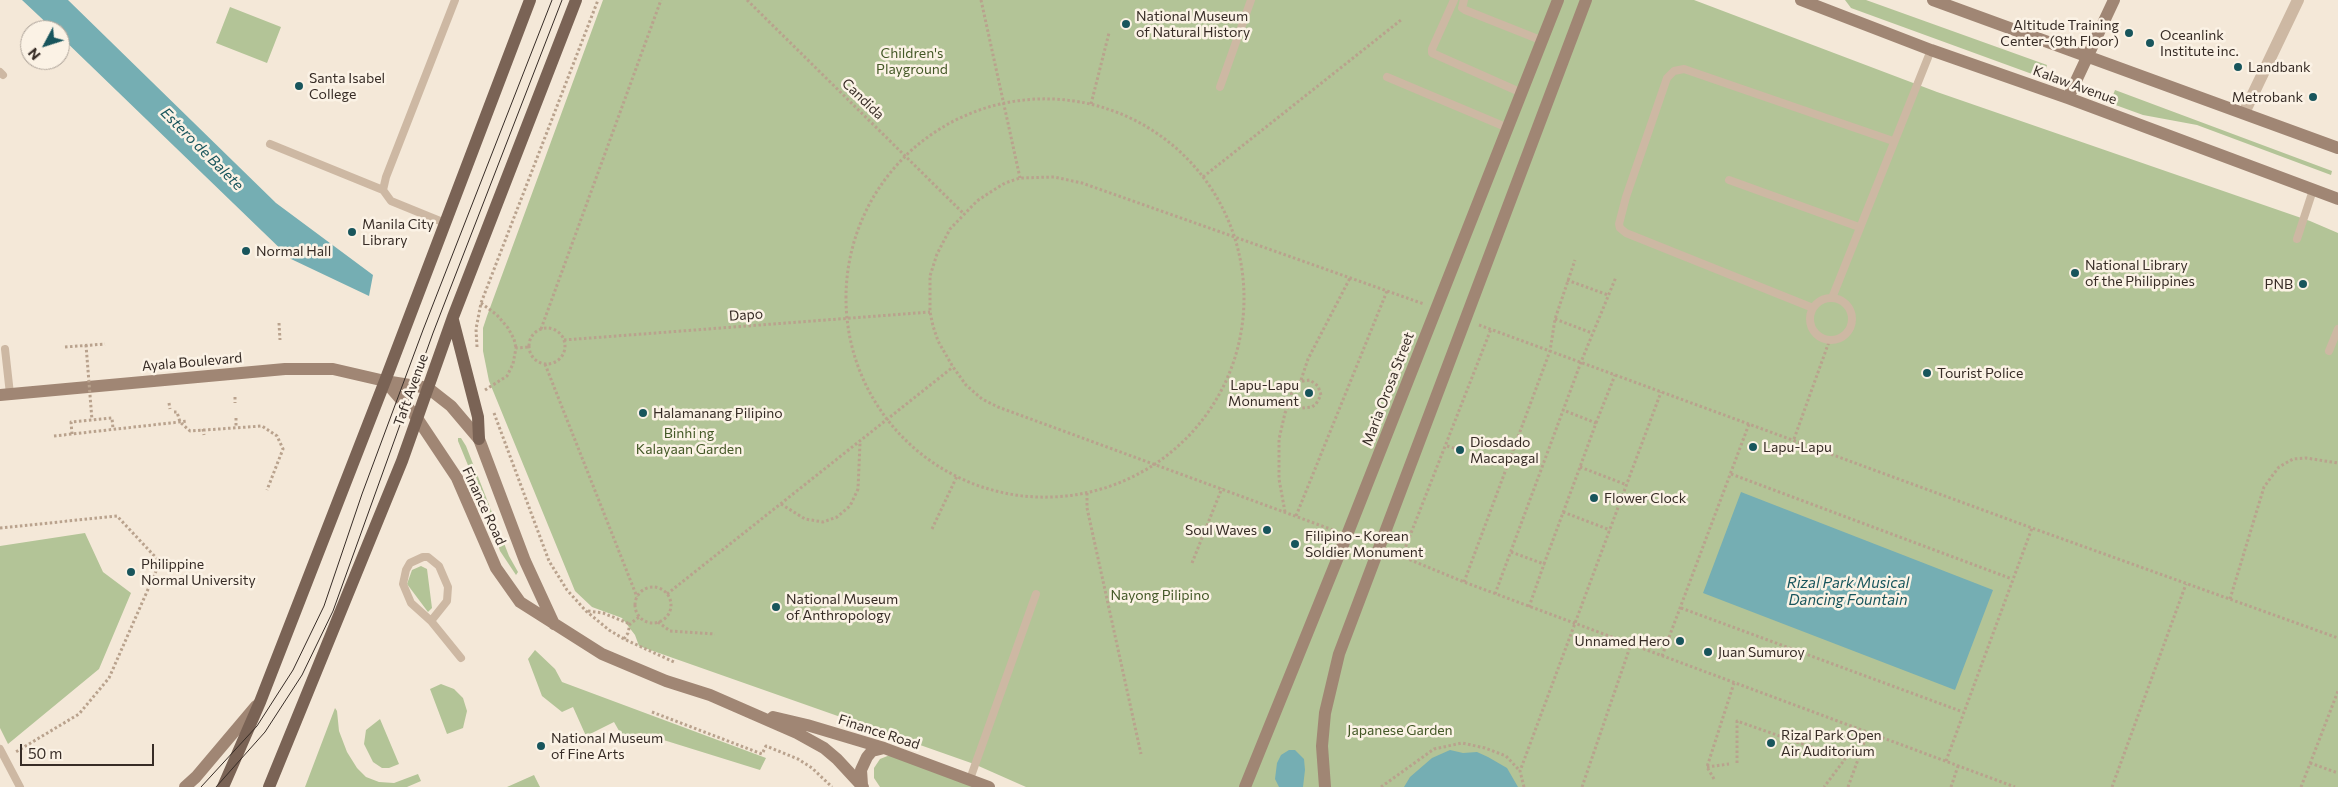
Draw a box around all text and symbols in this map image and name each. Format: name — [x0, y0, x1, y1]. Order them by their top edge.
place label: National Museum of Natural History — [1136, 8, 1250, 40]
place label: Altitude Training Center-(9th Floor) — [2000, 17, 2119, 49]
marker: National Museum of Natural History — [1120, 18, 1132, 30]
north arrow — [20, 20, 70, 70]
marker: Altitude Training Center-(9th Floor) — [2123, 27, 2135, 39]
place label: Oceanlink Institute inc. — [2160, 27, 2239, 59]
marker: Oceanlink Institute inc. — [2144, 37, 2156, 49]
text: N — [24, 45, 44, 64]
park label: Children's Playground — [876, 45, 948, 78]
place label: Landbank — [2248, 59, 2311, 75]
marker: Landbank — [2232, 61, 2244, 73]
street label: Kalaw Avenue — [2031, 62, 2119, 108]
place label: Santa Isabel College — [309, 70, 385, 102]
street label: Candida — [838, 75, 888, 123]
marker: Santa Isabel College — [293, 80, 305, 92]
place label: Metrobank — [2232, 89, 2303, 105]
marker: Metrobank — [2307, 91, 2319, 103]
water label: Estero de Balete — [157, 104, 247, 194]
place label: Manila City Library — [362, 216, 434, 248]
marker: Manila City Library — [346, 226, 358, 238]
place label: Normal Hall — [256, 243, 331, 259]
marker: Normal Hall — [240, 245, 252, 257]
place label: National Library of the Philippines — [2085, 257, 2195, 290]
marker: National Library of the Philippines — [2069, 267, 2081, 279]
place label: PNB — [2265, 276, 2293, 292]
marker: PNB — [2297, 278, 2309, 290]
street label: Dapo — [728, 305, 764, 325]
street label: Maria Orosa Street — [1359, 330, 1417, 448]
street label: Ayala Boulevard — [141, 349, 243, 375]
street label: Taft Avenue — [390, 352, 432, 428]
place label: Tourist Police — [1937, 365, 2023, 381]
marker: Tourist Police — [1921, 367, 1933, 379]
place label: Lapu-Lapu Monument — [1228, 377, 1299, 410]
marker: Lapu-Lapu Monument — [1303, 387, 1315, 399]
place label: Halamanang Pilipino — [653, 405, 783, 421]
marker: Halamanang Pilipino — [637, 407, 649, 419]
park label: Binhi ng Kalayaan Garden — [636, 425, 742, 458]
place label: Diosdado Macapagal — [1470, 434, 1539, 467]
place label: Lapu-Lapu — [1763, 439, 1832, 455]
marker: Lapu-Lapu — [1747, 441, 1759, 453]
marker: Diosdado Macapagal — [1454, 444, 1466, 456]
street label: Finance Road — [458, 464, 510, 548]
place label: Flower Clock — [1604, 490, 1686, 506]
marker: Flower Clock — [1588, 492, 1600, 504]
place label: Soul Waves — [1185, 522, 1257, 538]
marker: Soul Waves — [1261, 524, 1273, 536]
place label: Filipino - Korean Soldier Monument — [1305, 528, 1423, 560]
marker: Filipino - Korean Soldier Monument — [1289, 538, 1301, 550]
place label: Philippine Normal University — [141, 556, 256, 588]
marker: Philippine Normal University — [125, 566, 137, 578]
water label: Rizal Park Musical Dancing Fountain — [1787, 574, 1909, 609]
park label: Nayong Pilipino — [1110, 587, 1210, 603]
place label: National Museum of Anthropology — [786, 591, 898, 624]
marker: National Museum of Anthropology — [770, 601, 782, 613]
place label: Unnamed Hero — [1574, 633, 1670, 649]
marker: Unnamed Hero — [1674, 635, 1686, 647]
place label: Juan Sumuroy — [1718, 644, 1805, 660]
marker: Juan Sumuroy — [1702, 646, 1714, 658]
street label: Finance Road — [836, 711, 922, 753]
park label: Japanese Garden — [1347, 722, 1453, 738]
place label: Rizal Park Open Air Auditorium — [1781, 727, 1882, 760]
place label: National Museum of Fine Arts — [551, 730, 663, 762]
scale bar — [22, 734, 156, 766]
marker: Rizal Park Open Air Auditorium — [1765, 737, 1777, 749]
marker: National Museum of Fine Arts — [535, 740, 547, 752]
text: 50 m — [28, 744, 62, 762]

